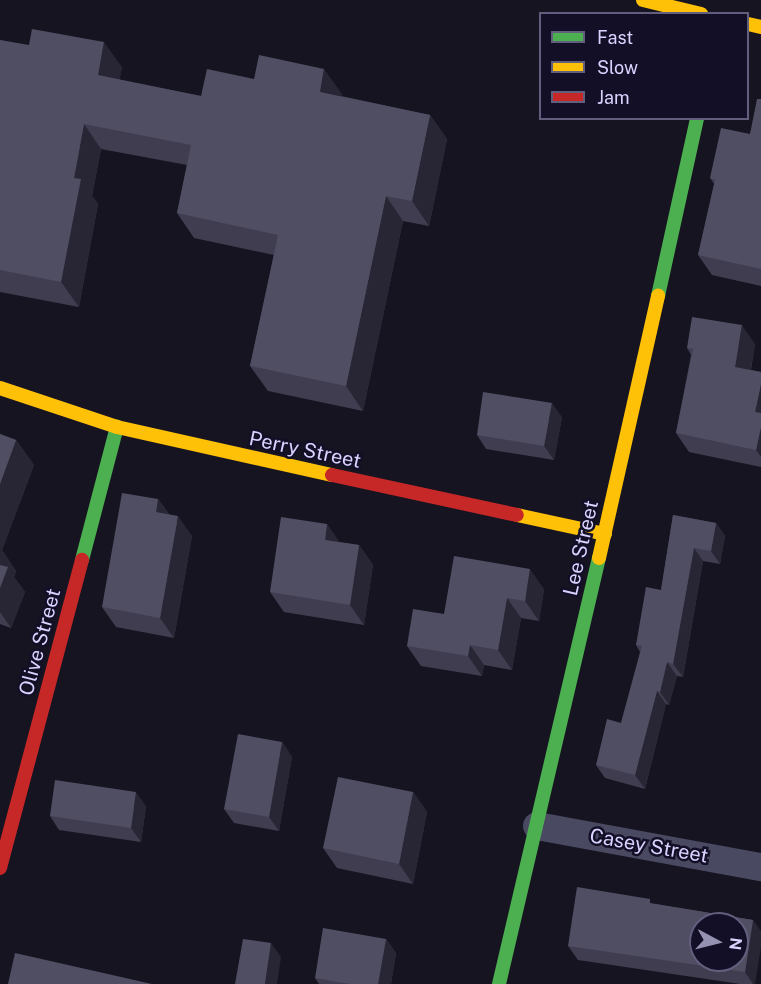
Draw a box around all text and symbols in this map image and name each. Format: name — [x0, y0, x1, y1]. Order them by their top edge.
legend — [539, 12, 749, 120]
text: Fast — [597, 27, 633, 48]
text: Slow — [597, 57, 638, 78]
text: Jam — [597, 87, 630, 108]
street label: Perry Street — [247, 426, 363, 474]
street label: Lee Street — [558, 498, 604, 598]
street label: Olive Street — [14, 586, 66, 698]
street label: Casey Street — [588, 824, 710, 868]
north arrow — [689, 912, 749, 972]
text: N — [725, 937, 746, 951]

